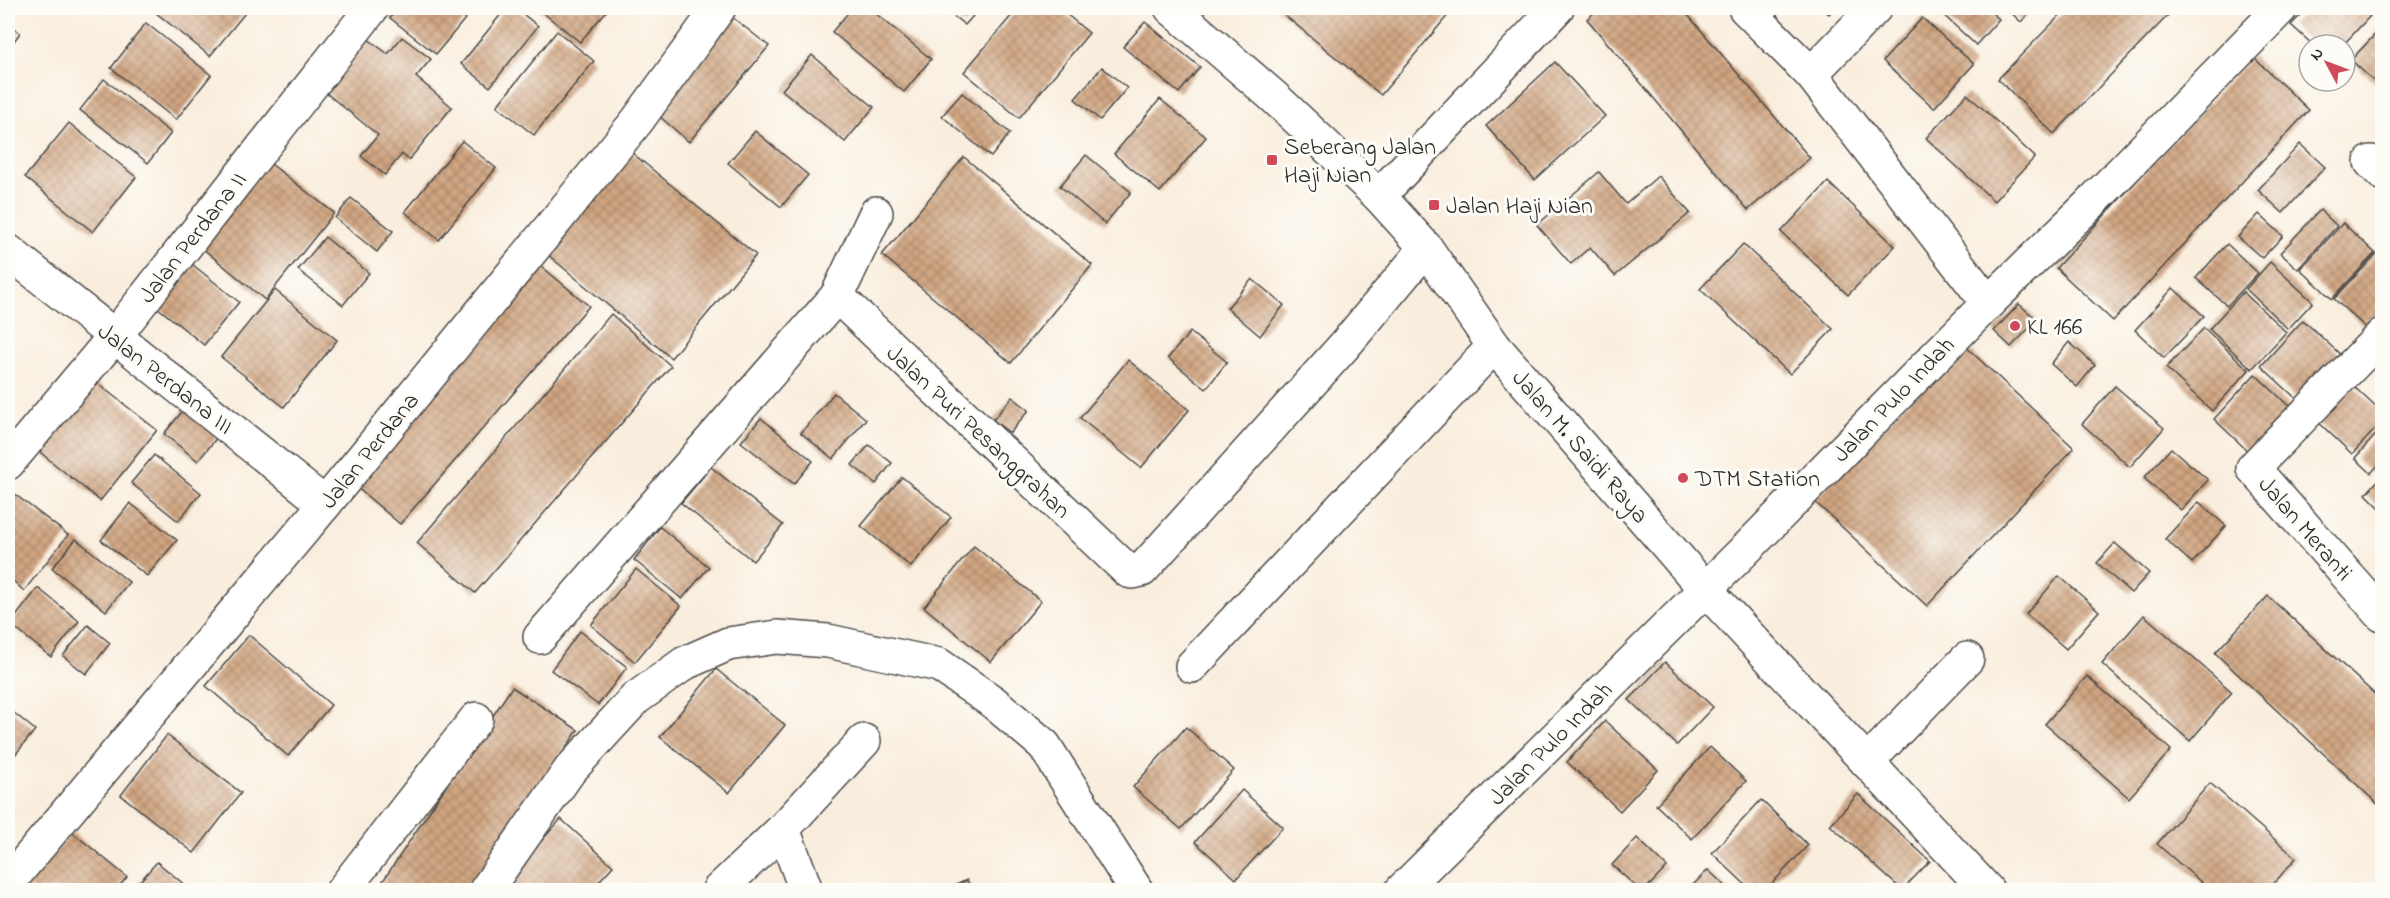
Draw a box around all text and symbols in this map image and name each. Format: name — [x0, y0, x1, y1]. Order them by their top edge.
north arrow — [2297, 33, 2357, 93]
text: N — [2305, 42, 2330, 66]
place label: Seberang Jalan Haji Nian — [1284, 131, 1436, 194]
marker: Seberang Jalan Haji Nian — [1265, 153, 1279, 167]
street label: Jalan Perdana II — [131, 165, 257, 312]
place label: Jalan Haji Nian — [1446, 190, 1593, 225]
marker: Jalan Haji Nian — [1427, 198, 1441, 212]
place label: KL 166 — [2027, 311, 2083, 346]
street label: Jalan Perdana III — [89, 316, 240, 444]
marker: KL 166 — [2008, 319, 2022, 333]
street label: Jalan Pulo Indah — [1825, 330, 1964, 472]
street label: Jalan Puri Pesanggrahan — [877, 338, 1078, 528]
street label: Jalan M. Saidi Raya — [1502, 363, 1656, 533]
street label: Jalan Perdana — [313, 386, 429, 518]
place label: DTM Station — [1694, 463, 1820, 498]
street label: Jalan Meranti — [2248, 469, 2360, 590]
marker: DTM Station — [1676, 471, 1690, 485]
street label: Jalan Pulo Indah — [1482, 675, 1622, 815]

